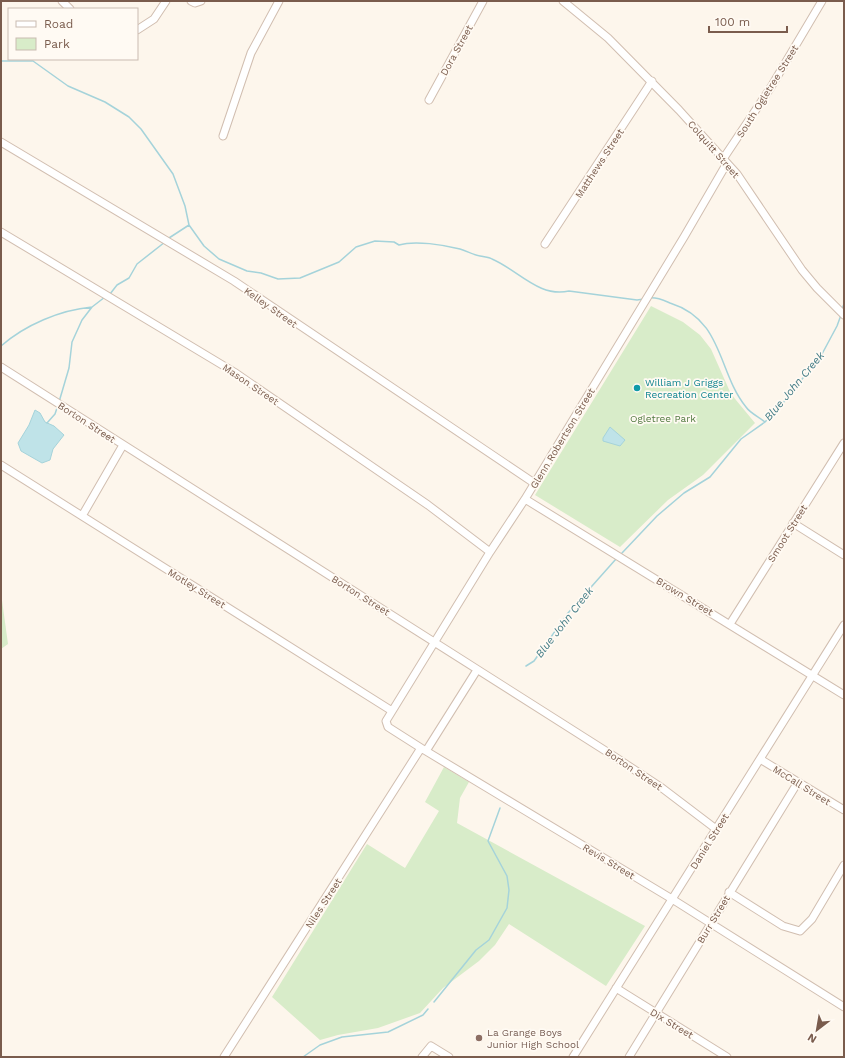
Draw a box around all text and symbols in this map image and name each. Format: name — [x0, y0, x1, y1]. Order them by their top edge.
legend — [8, 8, 138, 60]
scale bar — [709, 8, 787, 34]
text: 100 m — [715, 15, 750, 29]
text: Road — [44, 17, 73, 31]
street label: Dora Street — [438, 22, 475, 77]
text: Park — [44, 37, 70, 51]
street label: South Ogletree Street — [734, 42, 801, 140]
street label: Colquitt Street — [686, 118, 742, 181]
street label: Matthews Street — [573, 126, 626, 200]
street label: Kelley Street — [242, 285, 300, 330]
water label: Blue John Creek — [762, 348, 828, 423]
street label: Mason Street — [221, 362, 281, 408]
place label: William J Griggs Recreation Center — [645, 377, 733, 400]
marker: William J Griggs Recreation Center — [632, 383, 642, 393]
street label: Glenn Robertson Street — [528, 385, 597, 491]
street label: Borton Street — [56, 400, 118, 445]
park label: Ogletree Park — [630, 413, 696, 424]
street label: Smoot Street — [765, 502, 810, 564]
street label: Motley Street — [166, 566, 228, 611]
street label: Borton Street — [330, 573, 392, 618]
street label: Brown Street — [654, 575, 716, 618]
water label: Blue John Creek — [533, 584, 597, 660]
street label: Borton Street — [603, 746, 665, 793]
street label: McCall Street — [771, 763, 833, 808]
street label: Daniel Street — [688, 811, 731, 871]
street label: Revis Street — [581, 842, 637, 882]
street label: Niles Street — [303, 875, 344, 930]
street label: Burr Street — [695, 893, 733, 945]
street label: Dix Street — [648, 1006, 696, 1041]
north arrow — [797, 1010, 837, 1050]
place label: La Grange Boys Junior High School — [487, 1027, 579, 1050]
text: N — [805, 1030, 819, 1046]
marker: La Grange Boys Junior High School — [474, 1033, 484, 1043]

